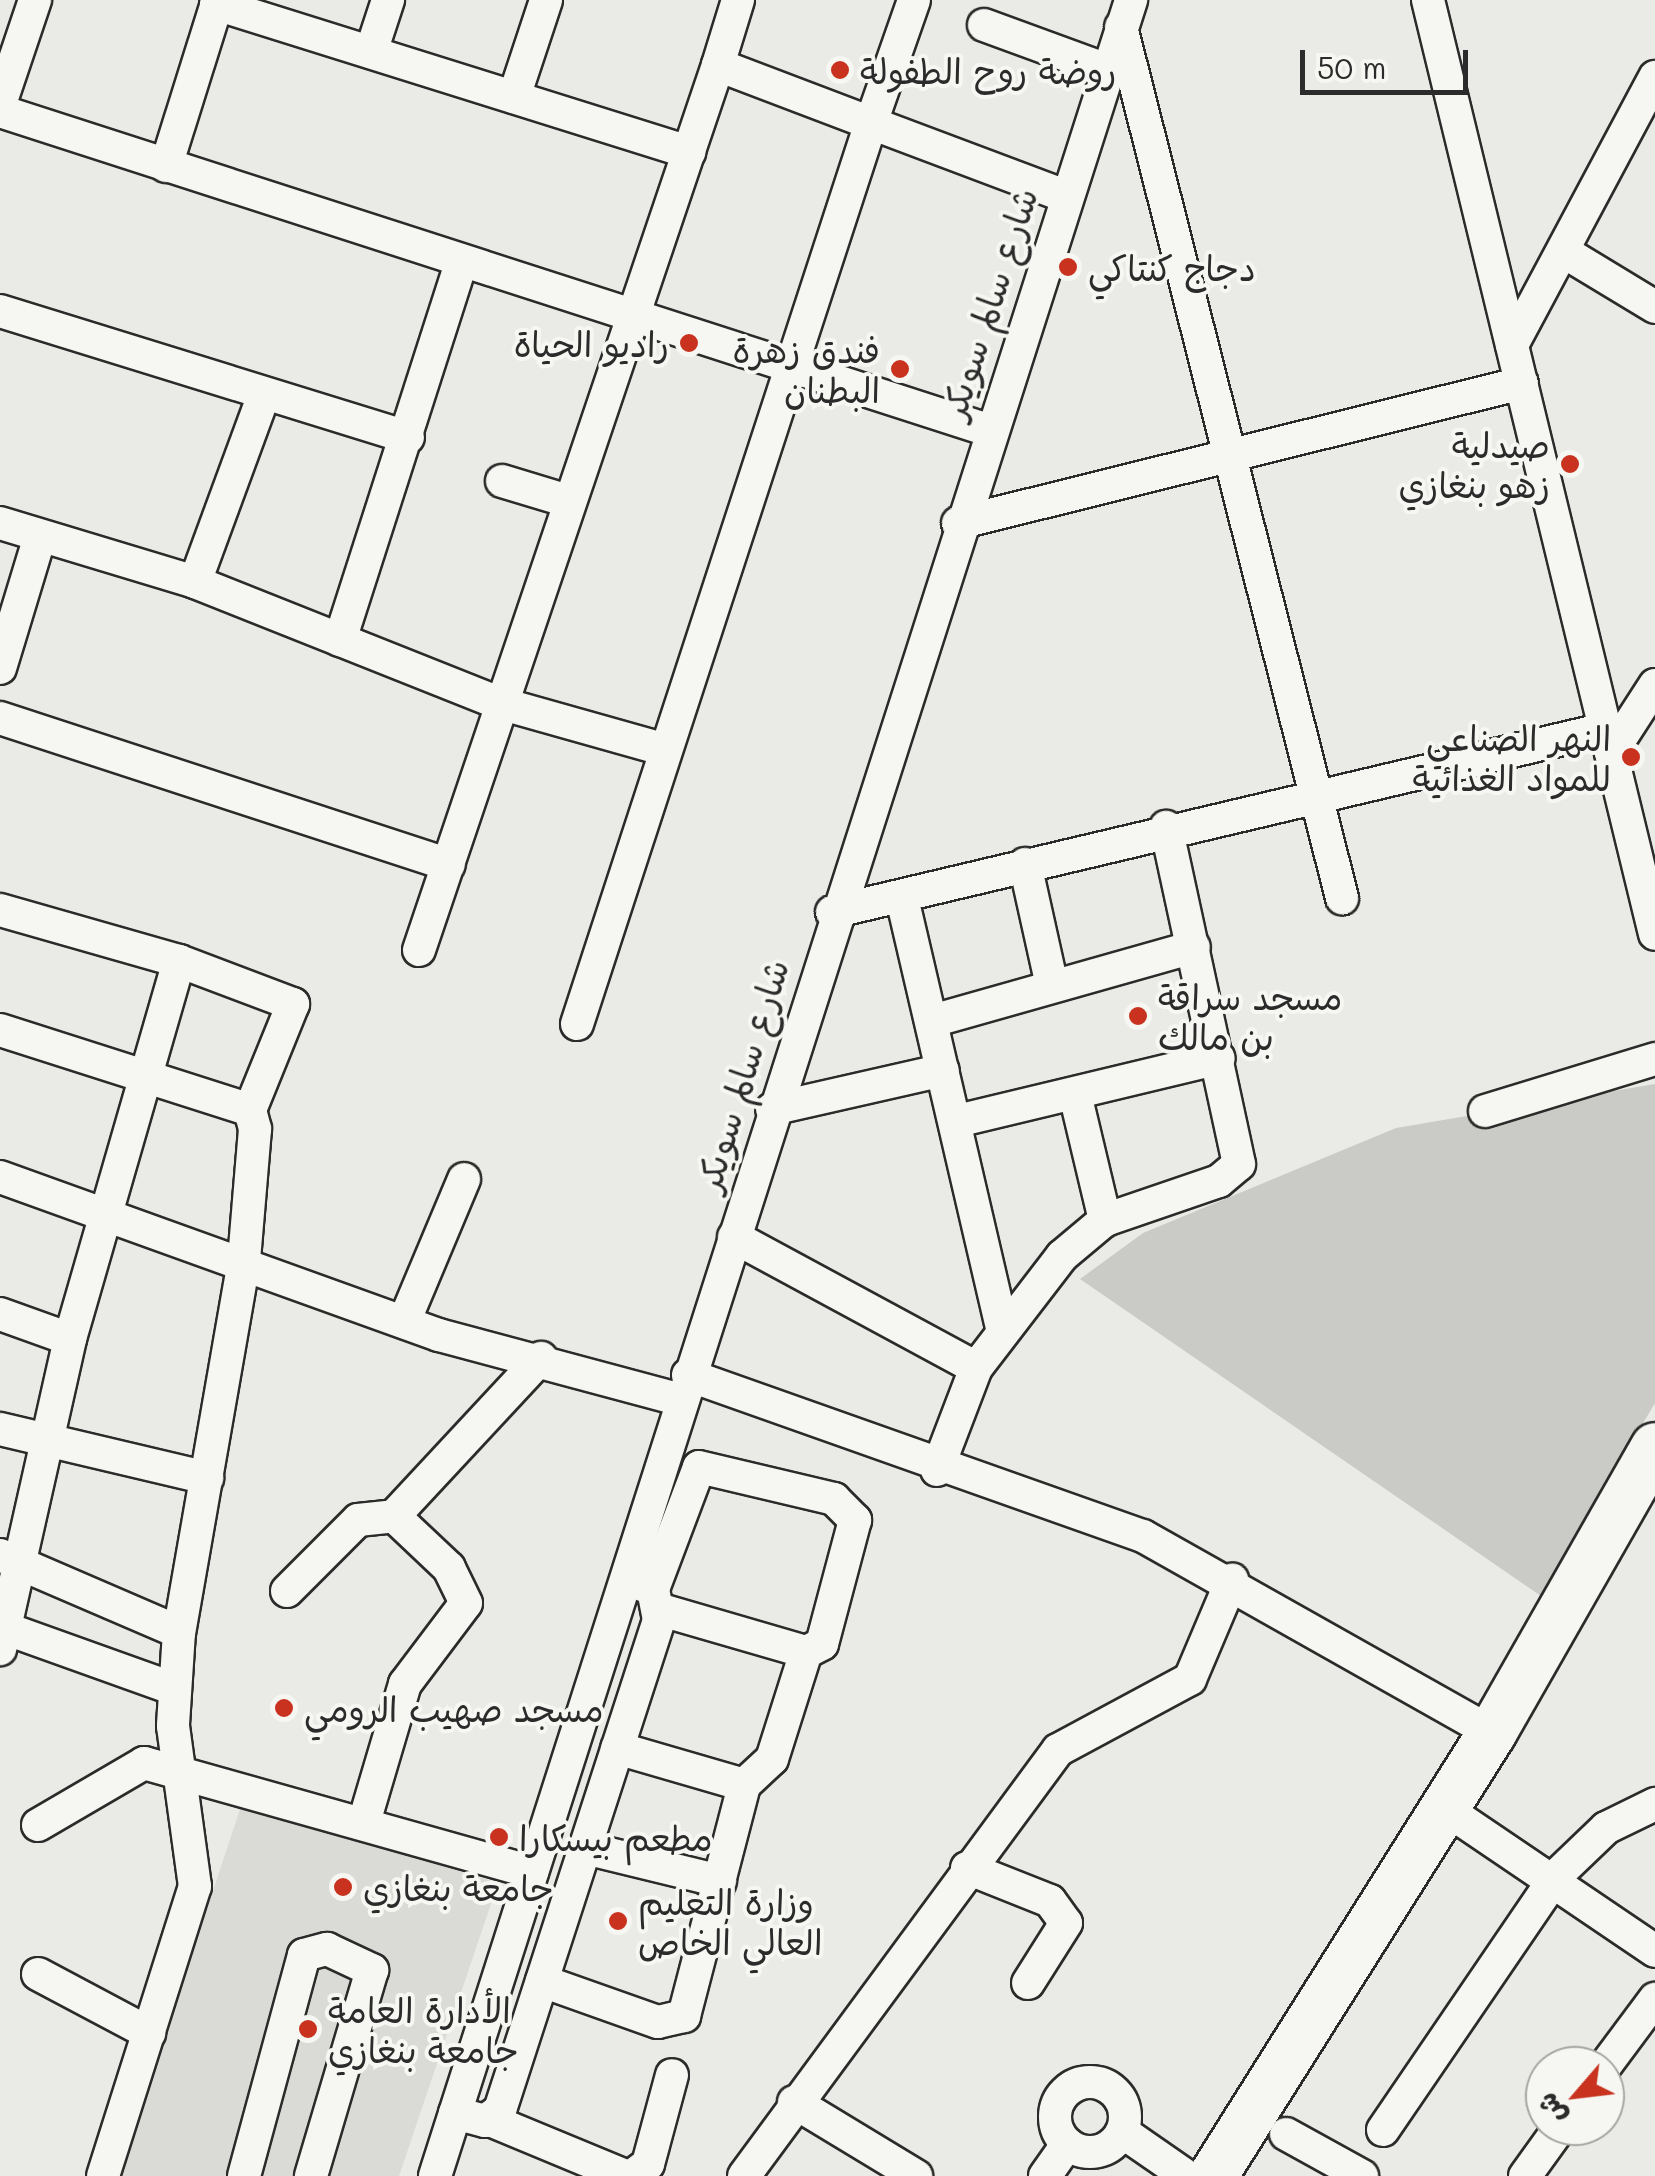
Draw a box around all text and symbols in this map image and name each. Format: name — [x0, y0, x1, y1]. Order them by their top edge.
scale bar — [1305, 30, 1472, 92]
text: 50 m — [1317, 47, 1387, 87]
place label: روضة روح الطفولة — [860, 49, 1117, 91]
marker: روضة روح الطفولة — [829, 59, 851, 81]
street label: شارع سالم سويكر — [931, 182, 1045, 424]
place label: دجاج كنتاكي — [1088, 246, 1256, 288]
marker: دجاج كنتاكي — [1057, 256, 1079, 278]
place label: راديو الحياة — [514, 322, 669, 364]
place label: فندق زهرة البطنان — [733, 328, 880, 410]
marker: راديو الحياة — [678, 332, 700, 354]
marker: فندق زهرة البطنان — [889, 358, 911, 380]
place label: صيدلية زهو بنغازي — [1399, 423, 1550, 505]
marker: صيدلية زهو بنغازي — [1559, 453, 1581, 475]
place label: النهر الصناعي للمواد الغذائية — [1412, 716, 1611, 798]
marker: النهر الصناعي للمواد الغذائية — [1620, 746, 1642, 768]
street label: شارع سالم سويكر — [686, 954, 796, 1196]
place label: مسجد سراقة بن مالك — [1158, 975, 1342, 1057]
marker: مسجد سراقة بن مالك — [1127, 1005, 1149, 1027]
place label: مسجد صهيب الرومي — [304, 1687, 604, 1729]
marker: مسجد صهيب الرومي — [273, 1697, 295, 1719]
place label: مطعم بيسكارا — [519, 1816, 713, 1858]
marker: مطعم بيسكارا — [488, 1826, 510, 1848]
place label: جامعة بنغازي — [363, 1866, 554, 1908]
marker: جامعة بنغازي — [332, 1876, 354, 1898]
place label: وزارة التعليم العالي الخاص — [638, 1880, 822, 1962]
marker: وزارة التعليم العالي الخاص — [607, 1910, 629, 1932]
place label: الأدارة العامة جامعة بنغازي — [328, 1988, 519, 2070]
marker: الأدارة العامة جامعة بنغازي — [297, 2018, 319, 2040]
north arrow — [1525, 2046, 1625, 2146]
text: ش — [1527, 2087, 1573, 2131]

